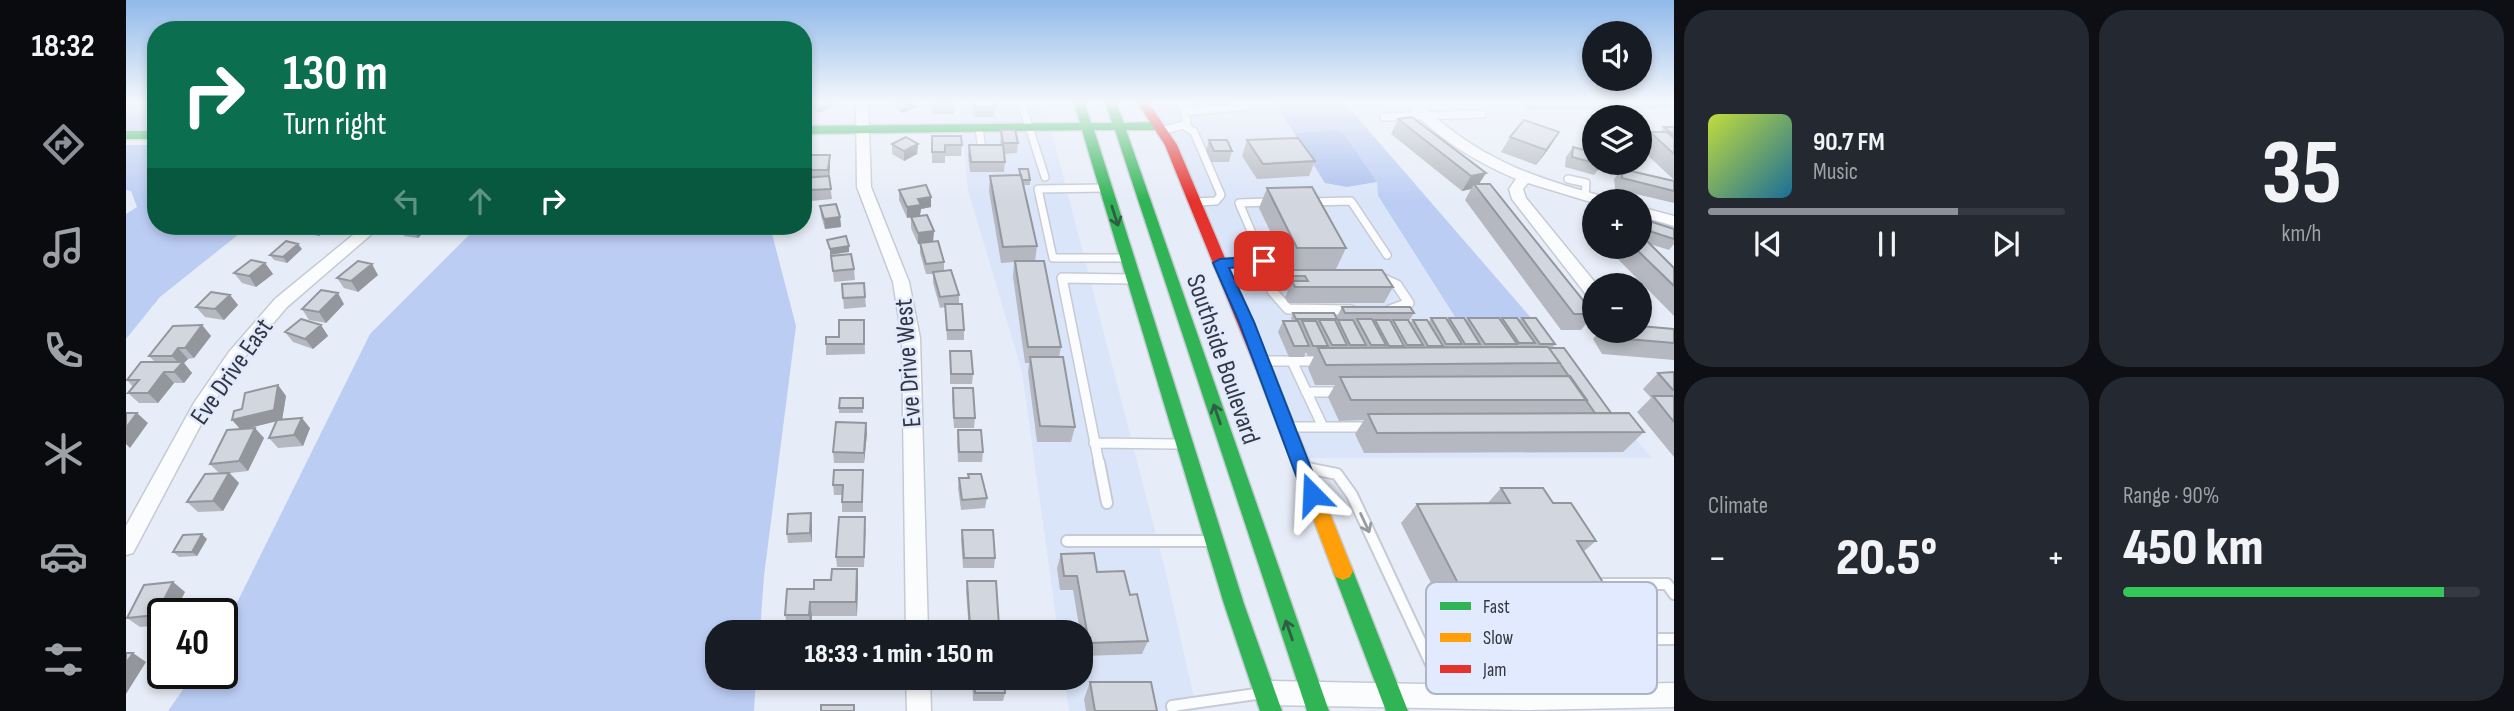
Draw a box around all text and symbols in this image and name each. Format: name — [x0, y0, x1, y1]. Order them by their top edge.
map controls — [1582, 21, 1652, 343]
button: sound — [1582, 21, 1652, 91]
text: 18:32 — [31, 27, 95, 66]
text: 130 m — [283, 45, 388, 104]
icon: right — [168, 49, 259, 140]
text: Turn right — [283, 105, 387, 144]
button: layers — [1582, 105, 1652, 175]
icon: directions — [39, 120, 88, 169]
text: 35 — [2261, 120, 2342, 229]
text: 90.7 FM — [1813, 127, 1885, 158]
text: Music — [1813, 158, 1858, 186]
icon: left — [388, 182, 426, 220]
icon: ahead — [461, 182, 499, 220]
icon: right — [534, 182, 572, 220]
button: + — [1582, 189, 1652, 259]
one-way arrow — [1110, 204, 1122, 226]
text: km/h — [2282, 220, 2321, 248]
icon: music — [39, 223, 88, 272]
icon: previous — [1749, 225, 1787, 263]
icon: pause — [1868, 225, 1906, 263]
icon: next — [1987, 225, 2025, 263]
pin — [1234, 231, 1294, 291]
icon: arrive — [1245, 242, 1283, 280]
street label: Southside Boulevard — [1179, 271, 1266, 448]
button: − — [1582, 273, 1652, 343]
street label: Eve Drive West — [889, 297, 928, 428]
street label: Eve Drive East — [184, 313, 280, 431]
icon: phone — [39, 326, 88, 375]
one-way arrow — [1210, 403, 1223, 425]
icon: climate — [39, 429, 88, 478]
position arrow — [1275, 457, 1349, 531]
text: Range · 90% — [2123, 482, 2219, 510]
text: Climate — [1708, 492, 1768, 520]
one-way arrow — [1359, 512, 1372, 533]
text: 450 km — [2123, 517, 2263, 580]
text: 20.5° — [1836, 527, 1937, 590]
icon: car — [39, 532, 88, 581]
text: − — [1708, 536, 1727, 581]
text: + — [2046, 536, 2065, 581]
legend — [1426, 582, 1657, 694]
text: Fast — [1483, 596, 1510, 619]
speed limit sign: 40 — [147, 598, 238, 689]
one-way arrow — [1282, 619, 1294, 641]
text: Slow — [1483, 627, 1513, 650]
icon: filters — [39, 635, 88, 684]
text: 18:33 · 1 min · 150 m — [804, 639, 994, 670]
text: Jam — [1482, 659, 1506, 682]

